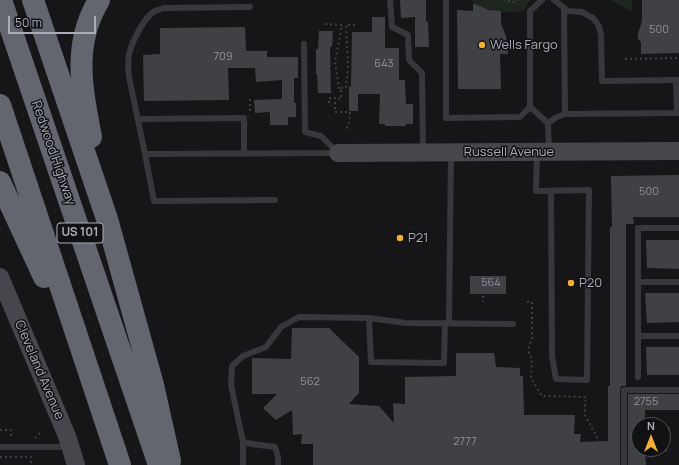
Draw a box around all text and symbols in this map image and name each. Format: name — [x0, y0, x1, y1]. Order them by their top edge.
scale bar — [10, 8, 98, 34]
text: 50 m — [15, 14, 42, 31]
house number: 500 — [649, 23, 669, 37]
place label: Wells Fargo — [490, 37, 558, 53]
marker: Wells Fargo — [477, 40, 487, 50]
house number: 709 — [213, 50, 233, 64]
house number: 643 — [374, 57, 394, 71]
street label: Redwood Highway — [28, 99, 78, 207]
street label: Russell Avenue — [464, 144, 554, 160]
house number: 500 — [639, 185, 659, 199]
road number: US 101 — [57, 223, 103, 243]
place label: P21 — [408, 230, 428, 246]
marker: P21 — [395, 233, 405, 243]
place label: P20 — [579, 275, 602, 291]
house number: 564 — [481, 276, 501, 290]
marker: P20 — [566, 278, 576, 288]
street label: Cleveland Avenue — [11, 318, 67, 422]
house number: 562 — [300, 375, 320, 389]
house number: 2755 — [634, 395, 658, 409]
north arrow — [631, 417, 671, 457]
text: N — [647, 418, 655, 433]
house number: 2777 — [453, 435, 477, 449]

